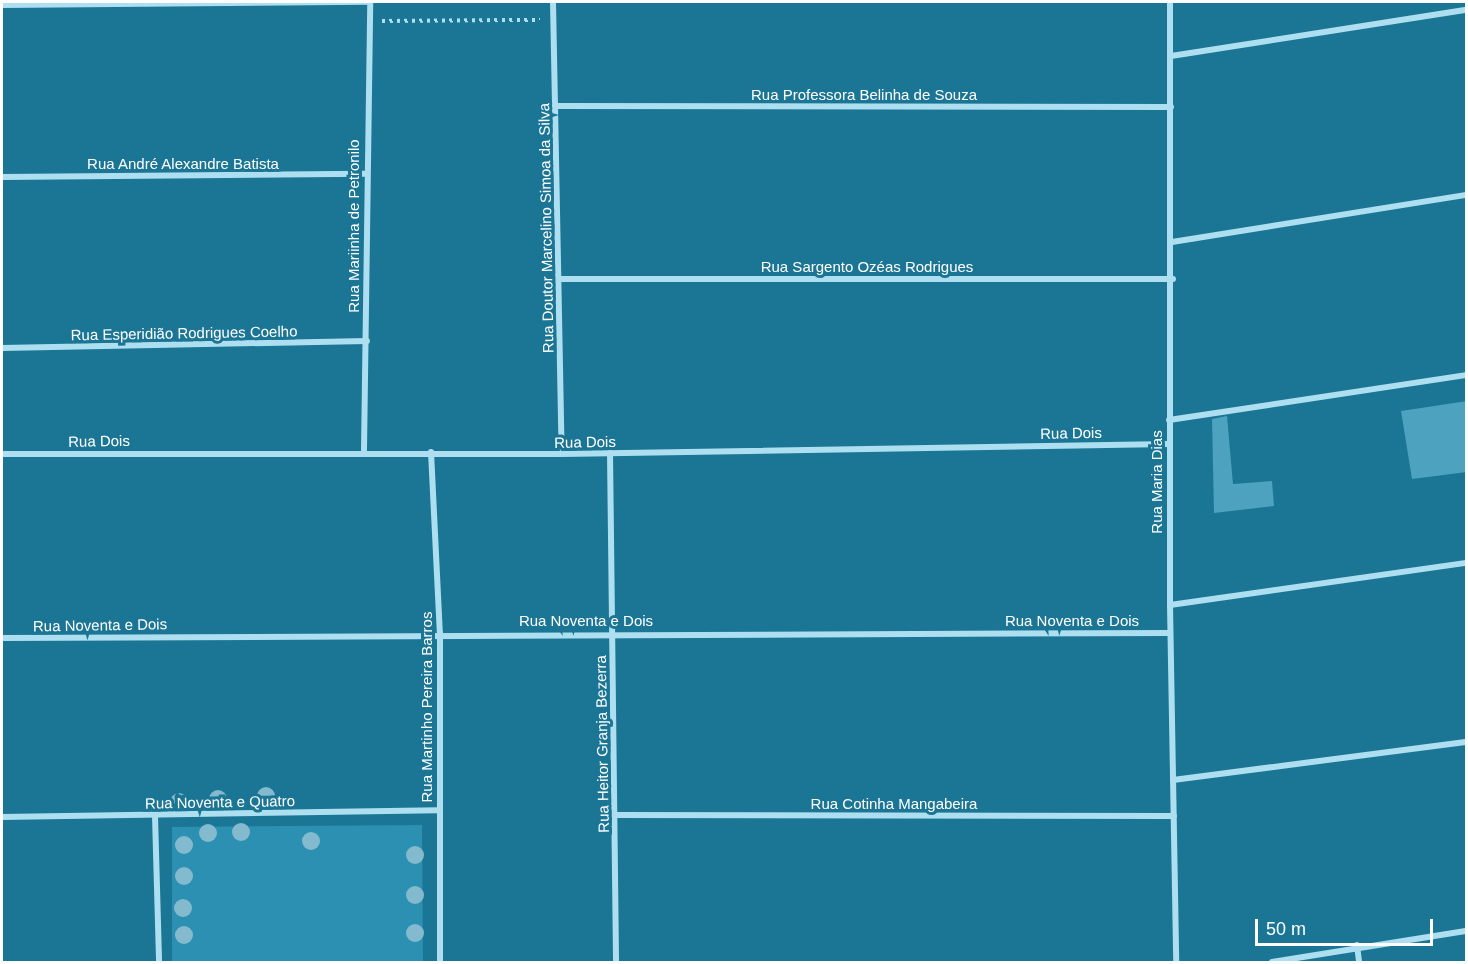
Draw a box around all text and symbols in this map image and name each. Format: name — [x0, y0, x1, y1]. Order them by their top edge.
street label: Rua Professora Belinha de Souza — [751, 86, 977, 104]
street label: Rua Doutor Marcelino Simoa da Silva — [535, 103, 557, 353]
street label: Rua Mariinha de Petronilo — [345, 139, 363, 313]
street label: Rua André Alexandre Batista — [86, 155, 280, 173]
street label: Rua Sargento Ozéas Rodrigues — [761, 258, 973, 276]
street label: Rua Esperidião Rodrigues Coelho — [70, 322, 298, 344]
street label: Rua Dois — [1040, 423, 1102, 443]
street label: Rua Maria Dias — [1148, 430, 1166, 534]
street label: Rua Dois — [68, 431, 130, 451]
street label: Rua Dois — [554, 432, 616, 452]
street label: Rua Martinho Pereira Barros — [418, 612, 436, 802]
street label: Rua Noventa e Dois — [519, 612, 653, 630]
street label: Rua Noventa e Dois — [1005, 612, 1139, 630]
street label: Rua Noventa e Dois — [33, 615, 167, 635]
street label: Rua Heitor Granja Bezerra — [591, 655, 613, 833]
street label: Rua Noventa e Quatro — [145, 792, 295, 812]
street label: Rua Cotinha Mangabeira — [811, 795, 977, 813]
scale bar — [1258, 907, 1436, 945]
text: 50 m — [1266, 919, 1306, 939]

